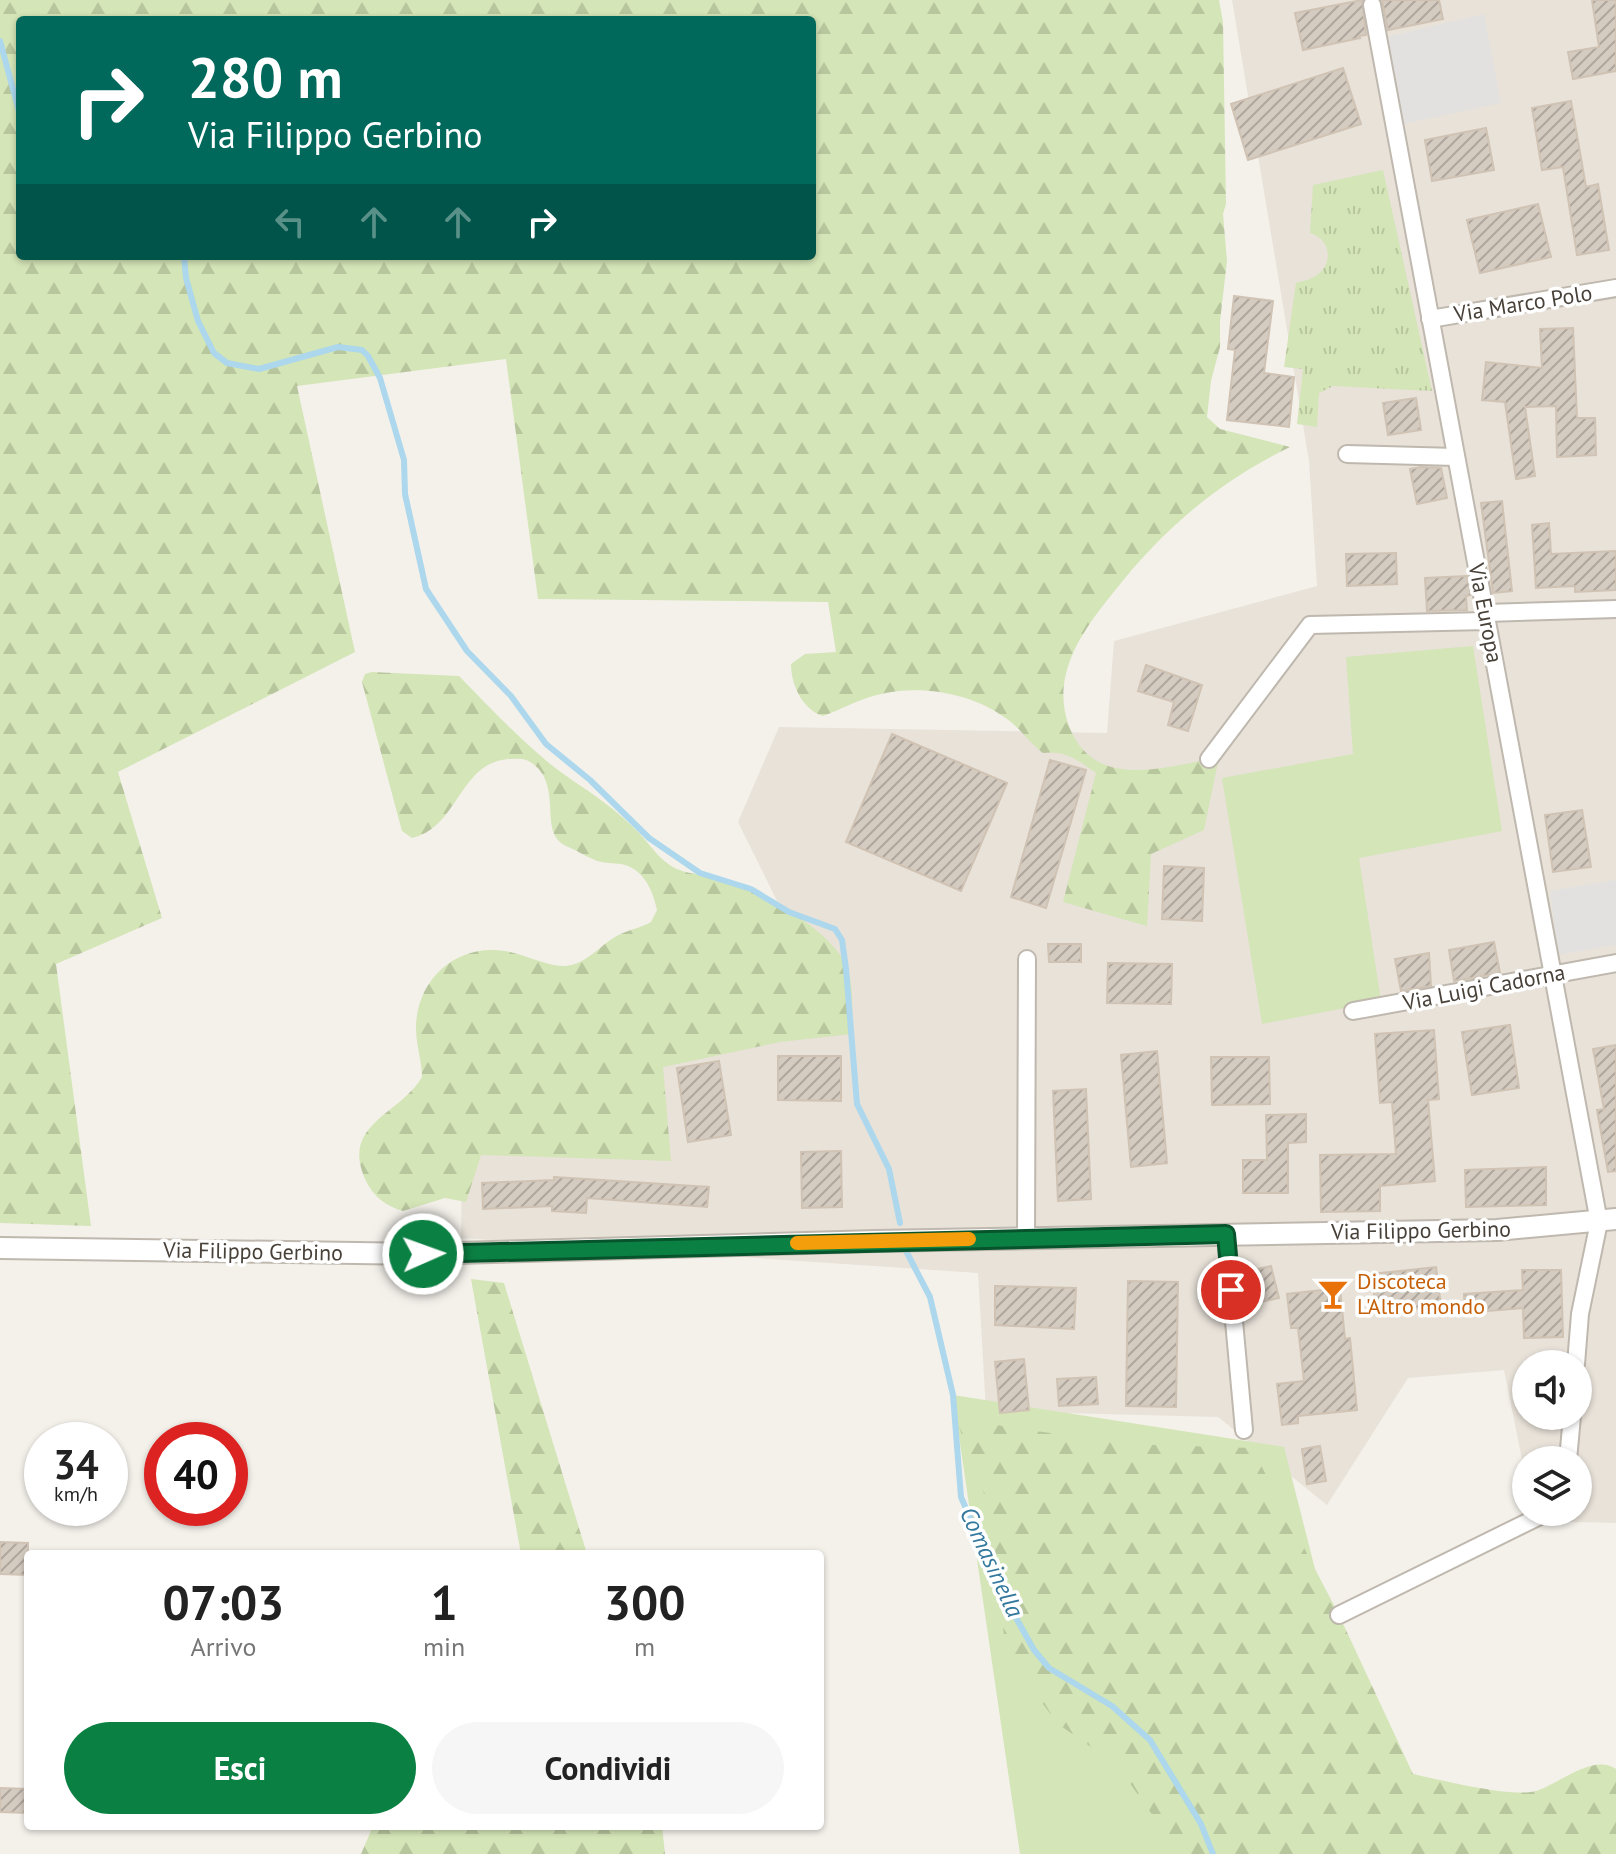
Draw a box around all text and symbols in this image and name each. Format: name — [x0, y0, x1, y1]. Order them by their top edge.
text: 280 m — [188, 41, 343, 113]
icon: right — [56, 48, 160, 152]
text: Via Filippo Gerbino — [188, 111, 482, 158]
icon: left — [268, 200, 312, 244]
icon: ahead — [352, 200, 396, 244]
icon: ahead — [436, 200, 480, 244]
icon: right — [520, 200, 564, 244]
street label: Via Marco Polo — [1451, 278, 1594, 328]
street label: Via Europa — [1462, 560, 1509, 665]
street label: Via Luigi Cadorna — [1400, 958, 1567, 1017]
position arrow — [381, 1212, 465, 1296]
street label: Via Filippo Gerbino — [1330, 1214, 1511, 1246]
street label: Via Filippo Gerbino — [162, 1235, 343, 1267]
pin — [1197, 1256, 1265, 1324]
place label: Discoteca L'Altro mondo — [1357, 1267, 1485, 1320]
icon: arrive — [1209, 1268, 1253, 1312]
bar icon: Discoteca L'Altro mondo — [1316, 1277, 1350, 1311]
map controls — [1512, 1350, 1592, 1526]
button: sound — [1512, 1350, 1592, 1430]
speed limit sign: 40 — [144, 1422, 248, 1526]
text: 34 — [53, 1438, 99, 1490]
button: layers — [1512, 1446, 1592, 1526]
text: km/h — [54, 1481, 98, 1507]
water label: Comasinella — [953, 1502, 1031, 1622]
text: 07:03 — [163, 1571, 284, 1633]
text: 1 — [430, 1571, 458, 1633]
text: 300 — [604, 1571, 685, 1633]
text: Arrivo — [190, 1630, 256, 1663]
text: min — [423, 1630, 465, 1663]
text: m — [634, 1630, 655, 1663]
button: Esci — [64, 1722, 416, 1814]
button: Condividi — [432, 1722, 784, 1814]

